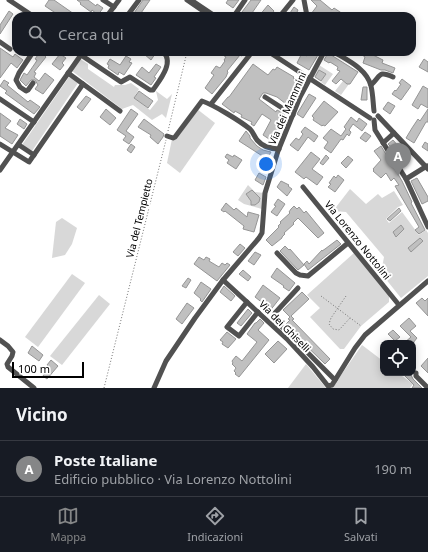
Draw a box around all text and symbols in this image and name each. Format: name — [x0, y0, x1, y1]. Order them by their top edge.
search box — [12, 12, 416, 56]
icon: search — [26, 23, 48, 45]
text: Cerca qui — [58, 24, 124, 44]
street label: Via dei Mammini — [265, 69, 309, 147]
pin: A — [385, 143, 411, 176]
your location — [256, 154, 276, 174]
street label: Via del Tempietto — [122, 177, 156, 259]
street label: Via Lorenzo Nottolini — [322, 198, 394, 282]
street label: Via dei Ghiselli — [256, 297, 314, 355]
map controls — [380, 340, 416, 376]
button: locate — [380, 340, 416, 376]
scale bar — [12, 360, 84, 379]
text: 100 m — [18, 361, 50, 376]
text: Vicino — [16, 403, 68, 426]
text: Poste Italiane — [54, 450, 158, 470]
text: A — [25, 460, 34, 478]
text: 190 m — [374, 460, 412, 478]
text: Edificio pubblico · Via Lorenzo Nottolini — [54, 470, 292, 488]
tab: Mappa — [50, 505, 86, 544]
tab: Indicazioni — [187, 505, 243, 544]
tab: Salvati — [344, 505, 378, 544]

